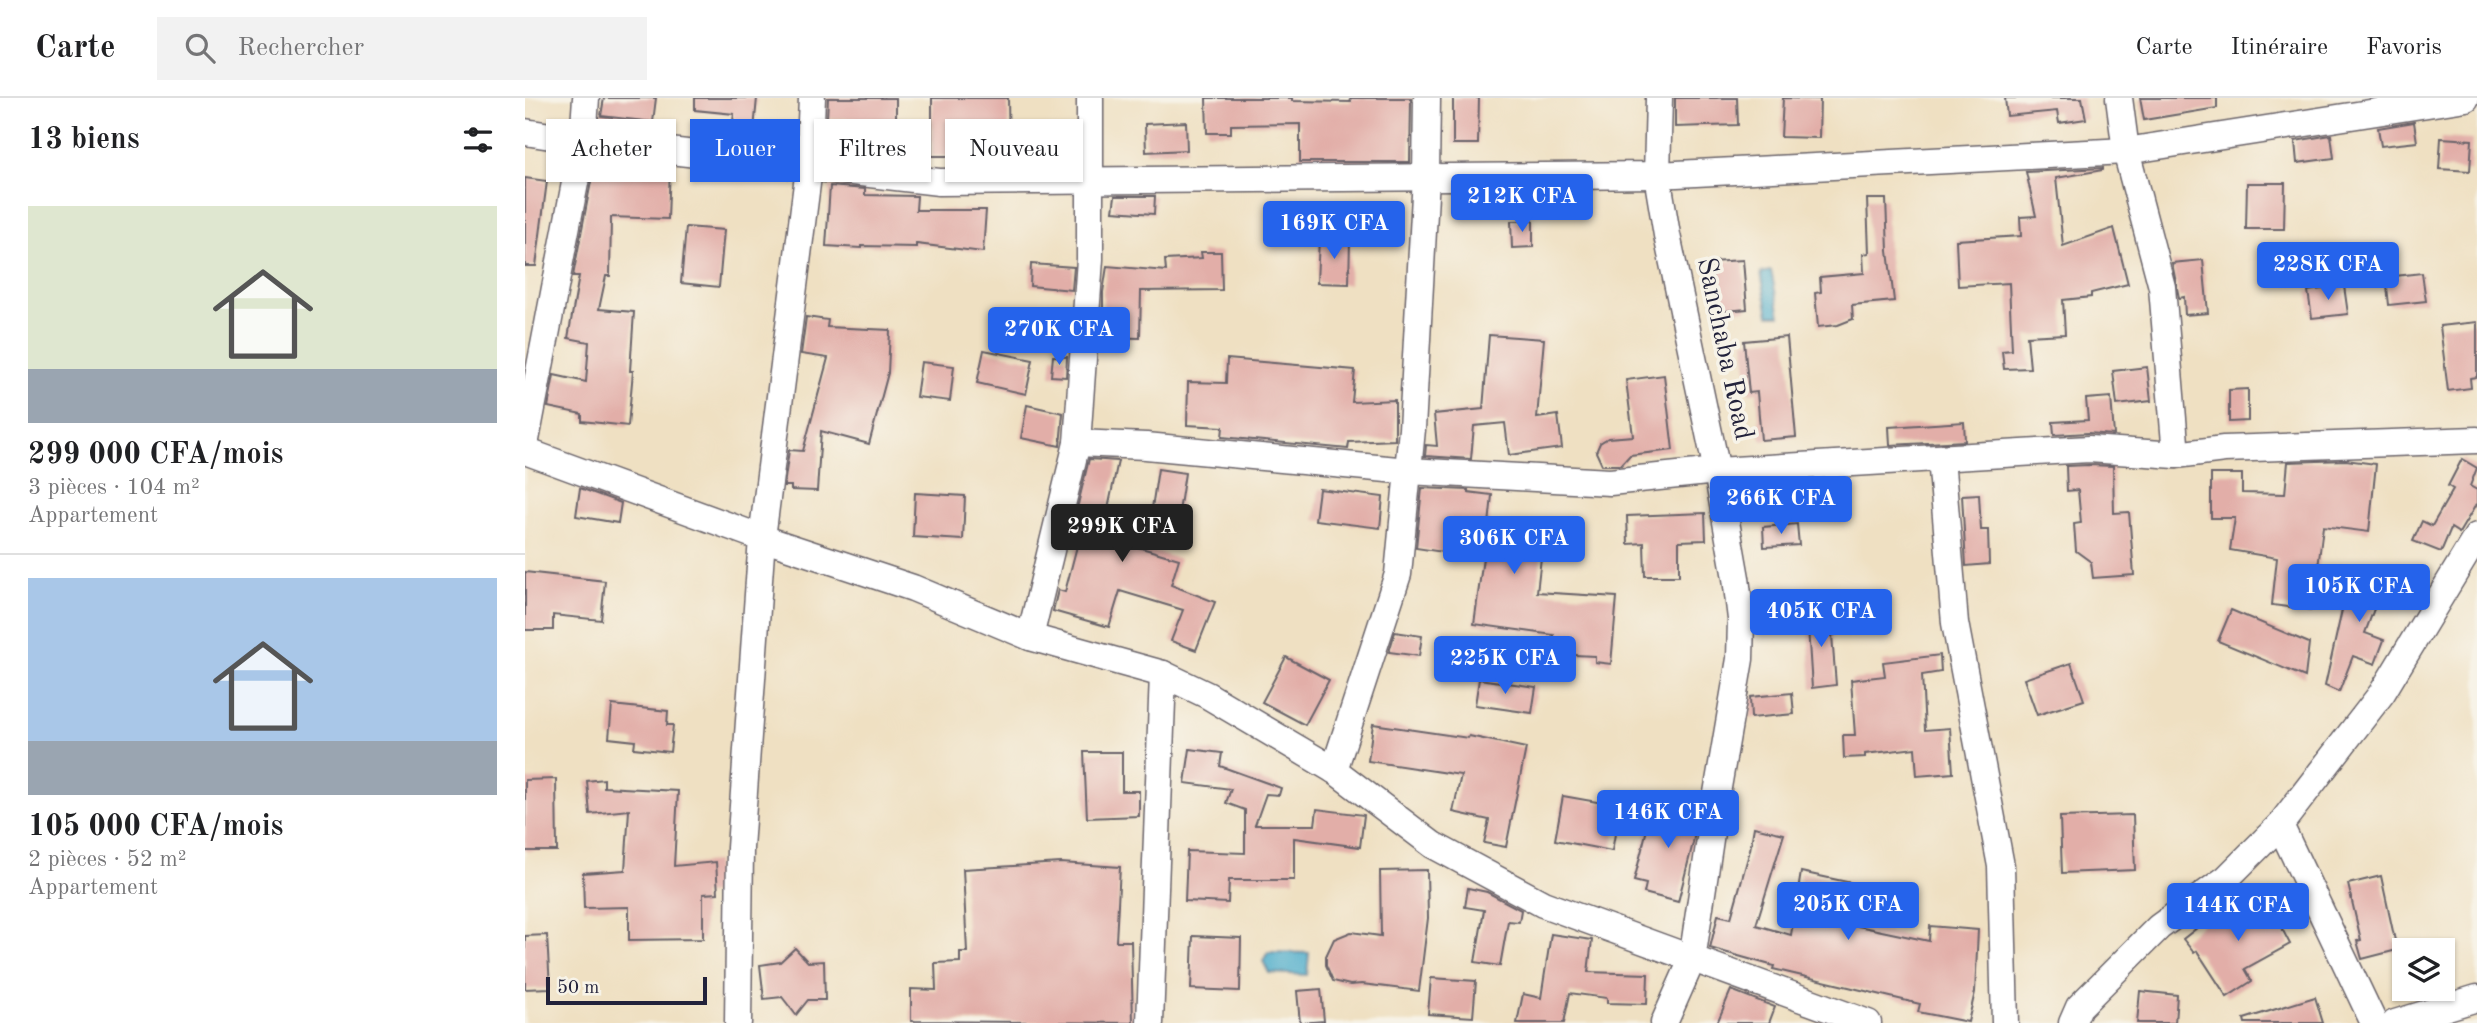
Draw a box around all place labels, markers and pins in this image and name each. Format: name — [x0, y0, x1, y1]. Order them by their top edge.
pin: 212K CFA — [1450, 174, 1594, 234]
pin: 169K CFA — [1262, 202, 1406, 261]
pin: 228K CFA — [2256, 242, 2400, 302]
pin: 270K CFA — [987, 308, 1131, 367]
pin: 266K CFA — [1709, 476, 1853, 536]
pin: 299K CFA — [1050, 504, 1194, 564]
pin: 306K CFA — [1442, 517, 1586, 576]
pin: 105K CFA — [2287, 564, 2431, 624]
pin: 405K CFA — [1749, 589, 1893, 649]
pin: 225K CFA — [1433, 636, 1577, 696]
pin: 146K CFA — [1596, 790, 1740, 850]
pin: 205K CFA — [1776, 882, 1920, 942]
pin: 144K CFA — [2166, 884, 2310, 943]

